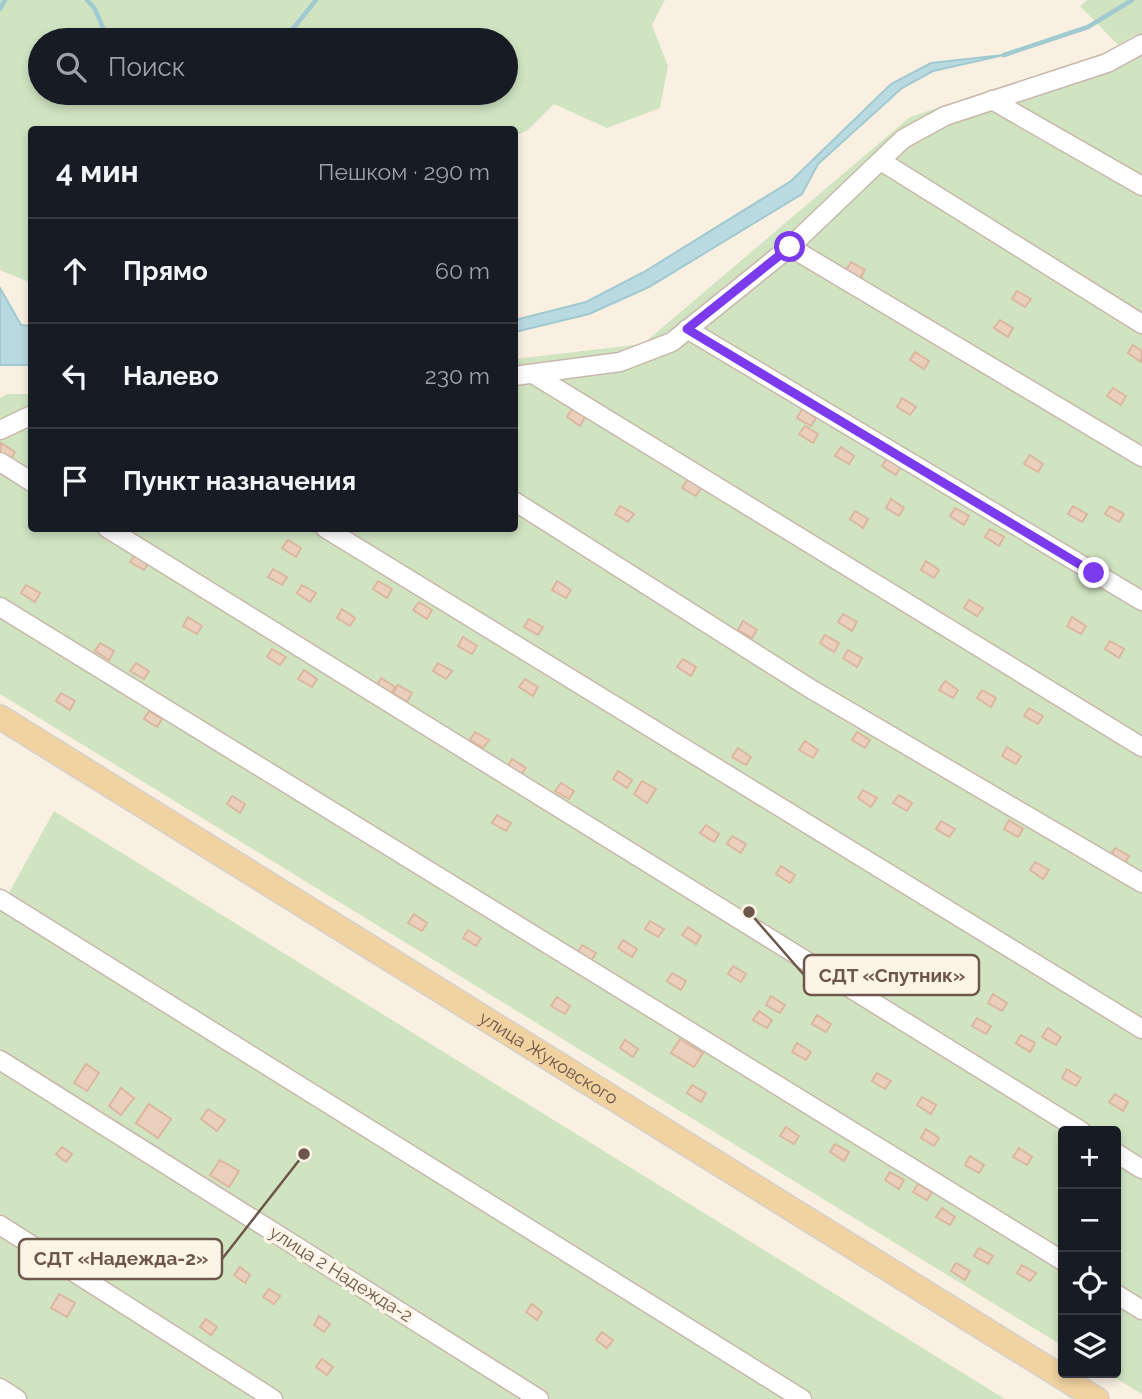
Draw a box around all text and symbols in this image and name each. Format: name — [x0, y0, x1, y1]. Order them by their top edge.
search box — [28, 28, 518, 105]
icon: search — [52, 48, 90, 86]
text: Поиск — [108, 52, 185, 82]
text: 4 мин — [56, 154, 139, 189]
text: Пешком · 290 m — [318, 158, 490, 185]
route start — [774, 231, 805, 262]
icon: ahead — [56, 252, 94, 290]
text: Прямо — [123, 256, 208, 286]
text: 60 m — [435, 257, 490, 284]
icon: left — [56, 357, 94, 395]
text: Налево — [123, 361, 219, 391]
text: 230 m — [425, 362, 490, 389]
icon: arrive — [56, 462, 94, 500]
text: Пункт назначения — [123, 466, 356, 496]
route end — [1078, 557, 1109, 588]
callout: СДТ «Спутник» — [804, 955, 979, 995]
text: СДТ «Спутник» — [819, 964, 965, 986]
street label: улица Жуковского — [476, 1007, 622, 1109]
map controls — [1058, 1126, 1121, 1378]
button: + — [1058, 1126, 1121, 1189]
button: − — [1058, 1189, 1121, 1252]
street label: улица 2 Надежда-2 — [266, 1221, 417, 1326]
callout: СДТ «Надежда-2» — [19, 1239, 222, 1279]
text: СДТ «Надежда-2» — [34, 1247, 208, 1269]
button: locate — [1058, 1252, 1121, 1315]
button: layers — [1058, 1315, 1121, 1378]

